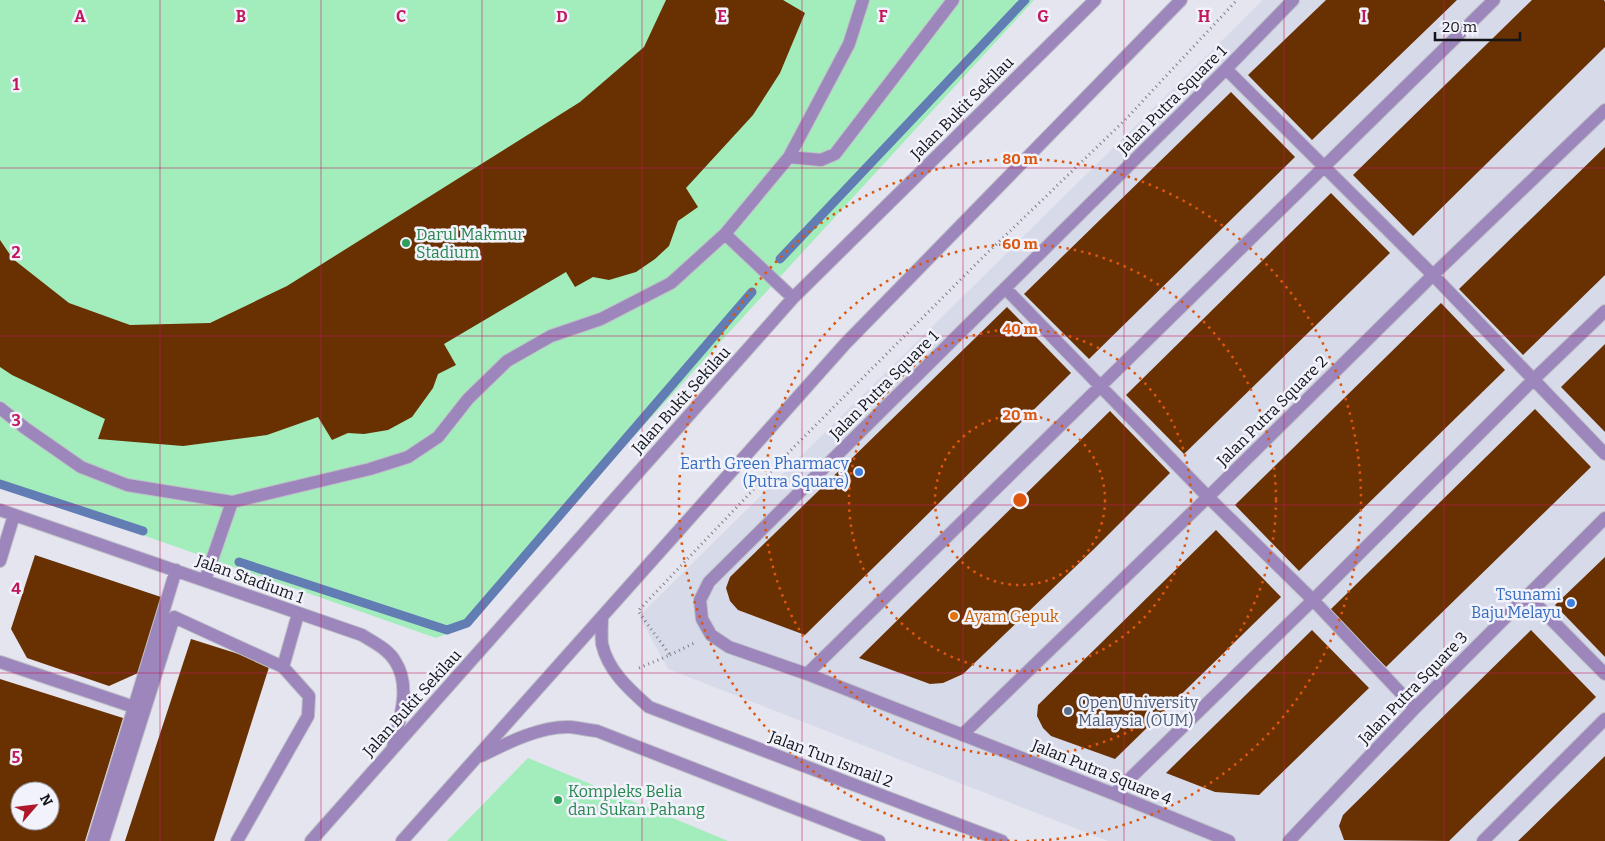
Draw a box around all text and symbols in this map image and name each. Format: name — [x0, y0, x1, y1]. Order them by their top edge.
text: A — [74, 7, 86, 26]
text: B — [236, 7, 246, 26]
text: C — [396, 7, 406, 26]
text: D — [556, 7, 568, 26]
text: E — [717, 7, 727, 26]
text: F — [879, 7, 888, 26]
text: G — [1037, 7, 1049, 26]
text: H — [1198, 7, 1211, 26]
text: I — [1361, 7, 1367, 26]
scale bar — [1435, 10, 1520, 42]
text: 20 m — [1442, 18, 1478, 36]
street label: Jalan Putra Square 1 — [1113, 41, 1231, 159]
street label: Jalan Bukit Sekilau — [906, 53, 1017, 164]
text: 1 — [13, 75, 20, 94]
text: 80 m — [1002, 150, 1038, 168]
place label: Darul Makmur Stadium — [416, 225, 524, 262]
text: 60 m — [1002, 235, 1038, 253]
marker: Darul Makmur Stadium — [400, 237, 412, 249]
text: 2 — [11, 243, 21, 262]
text: 40 m — [1002, 320, 1039, 338]
street label: Jalan Putra Square 1 — [825, 326, 943, 444]
street label: Jalan Bukit Sekilau — [627, 342, 734, 458]
street label: Jalan Putra Square 2 — [1212, 352, 1331, 471]
text: 20 m — [1003, 406, 1038, 424]
text: 3 — [11, 411, 21, 430]
place label: Earth Green Pharmacy (Putra Square) — [680, 454, 850, 491]
marker: Earth Green Pharmacy (Putra Square) — [853, 466, 865, 478]
centre of rings — [1011, 491, 1029, 509]
street label: Jalan Stadium 1 — [193, 550, 307, 607]
text: 4 — [11, 579, 21, 598]
place label: Tsunami Baju Melayu — [1471, 585, 1561, 622]
marker: Tsunami Baju Melayu — [1565, 597, 1577, 609]
place label: Ayam Gepuk — [964, 607, 1059, 626]
marker: Ayam Gepuk — [948, 610, 960, 622]
street label: Jalan Putra Square 3 — [1354, 628, 1472, 749]
street label: Jalan Bukit Sekilau — [358, 645, 465, 761]
place label: Open University Malaysia (OUM) — [1078, 693, 1199, 730]
marker: Open University Malaysia (OUM) — [1062, 705, 1074, 717]
street label: Jalan Tun Ismail 2 — [766, 726, 895, 791]
street label: Jalan Putra Square 4 — [1028, 735, 1175, 809]
text: 5 — [12, 748, 21, 767]
north arrow — [10, 781, 60, 831]
place label: Kompleks Belia dan Sukan Pahang — [568, 782, 705, 819]
text: N — [36, 791, 56, 809]
marker: Kompleks Belia dan Sukan Pahang — [552, 794, 564, 806]

